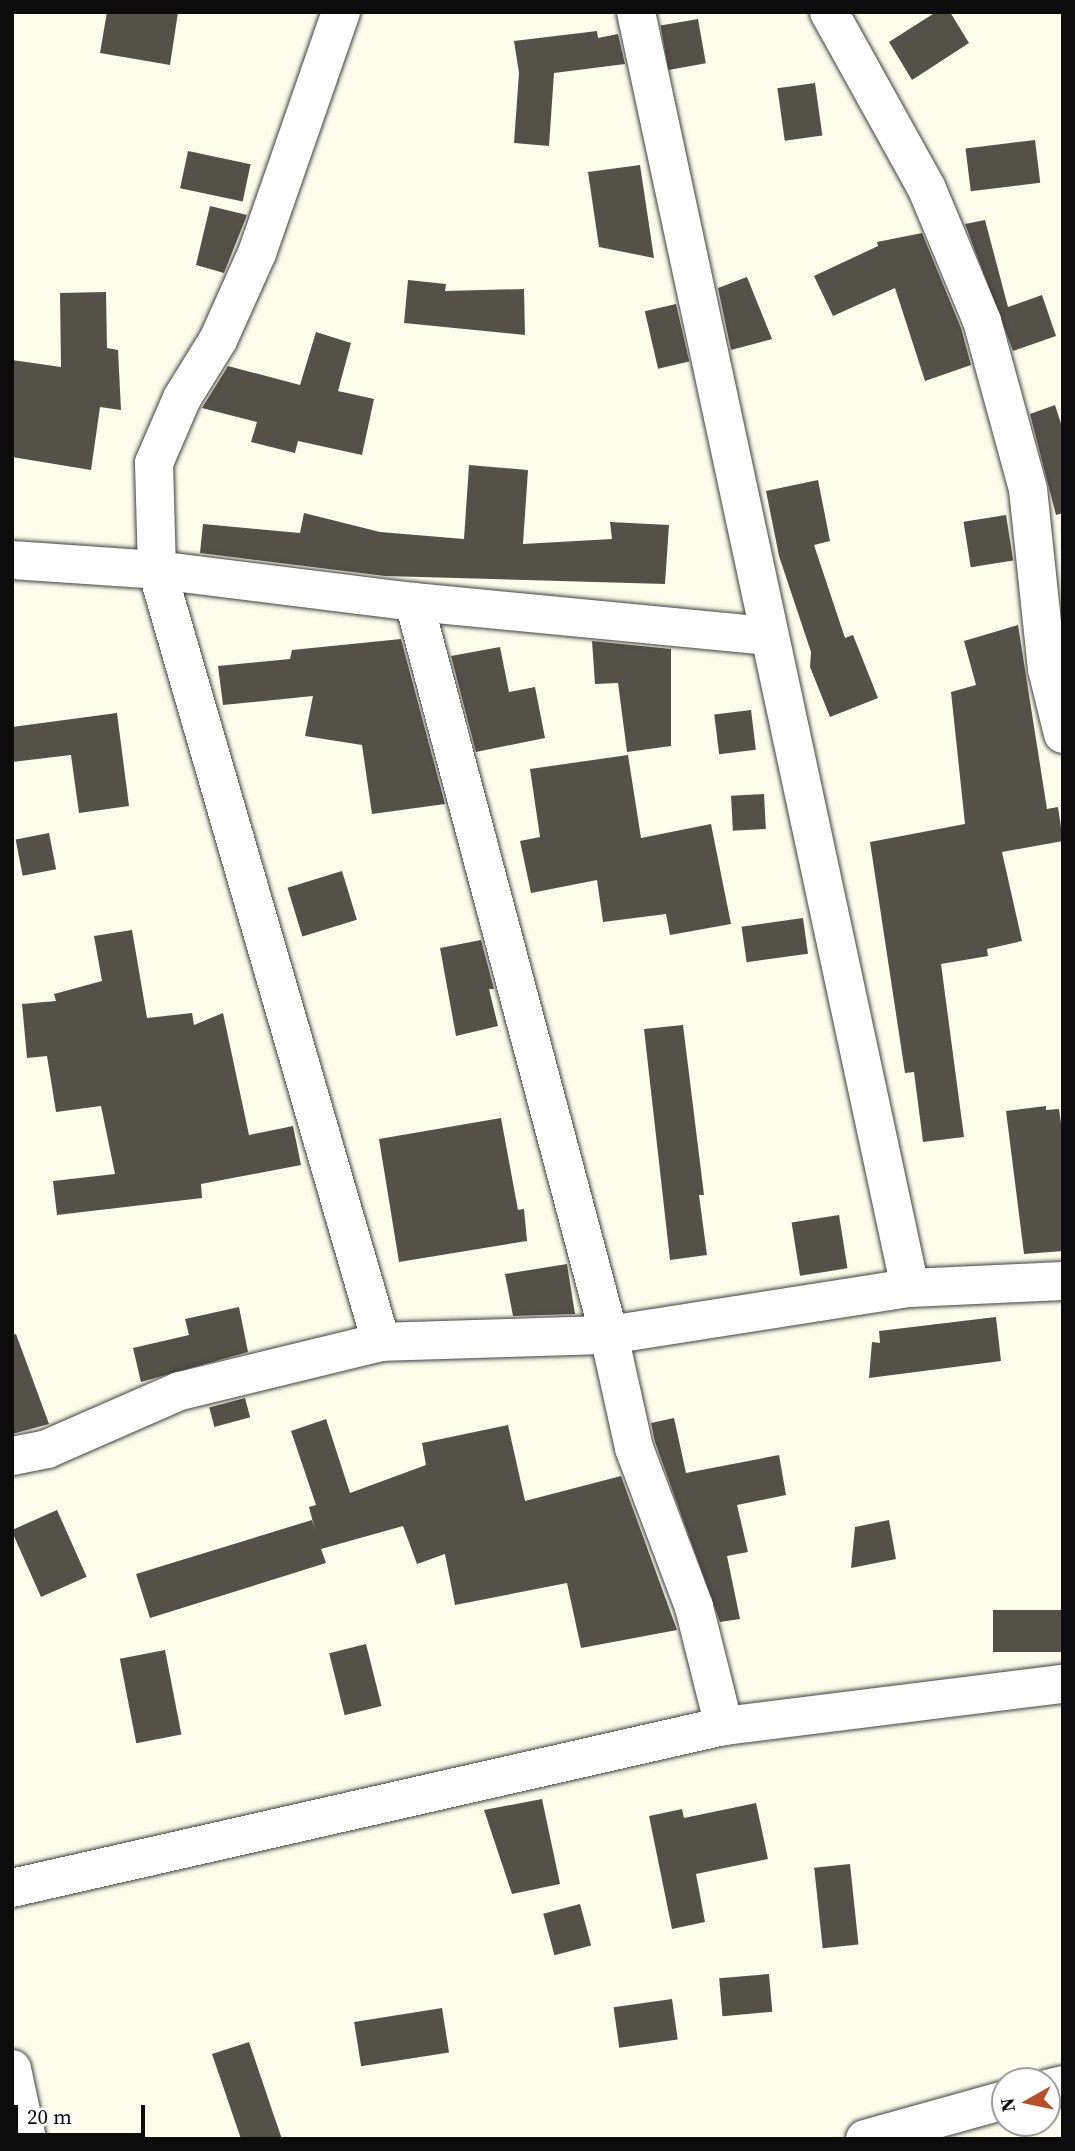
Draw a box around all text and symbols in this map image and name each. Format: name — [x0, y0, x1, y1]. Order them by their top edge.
north arrow — [991, 2067, 1061, 2137]
scale bar — [18, 2092, 149, 2136]
text: N — [993, 2096, 1021, 2114]
text: 20 m — [27, 2102, 72, 2131]

